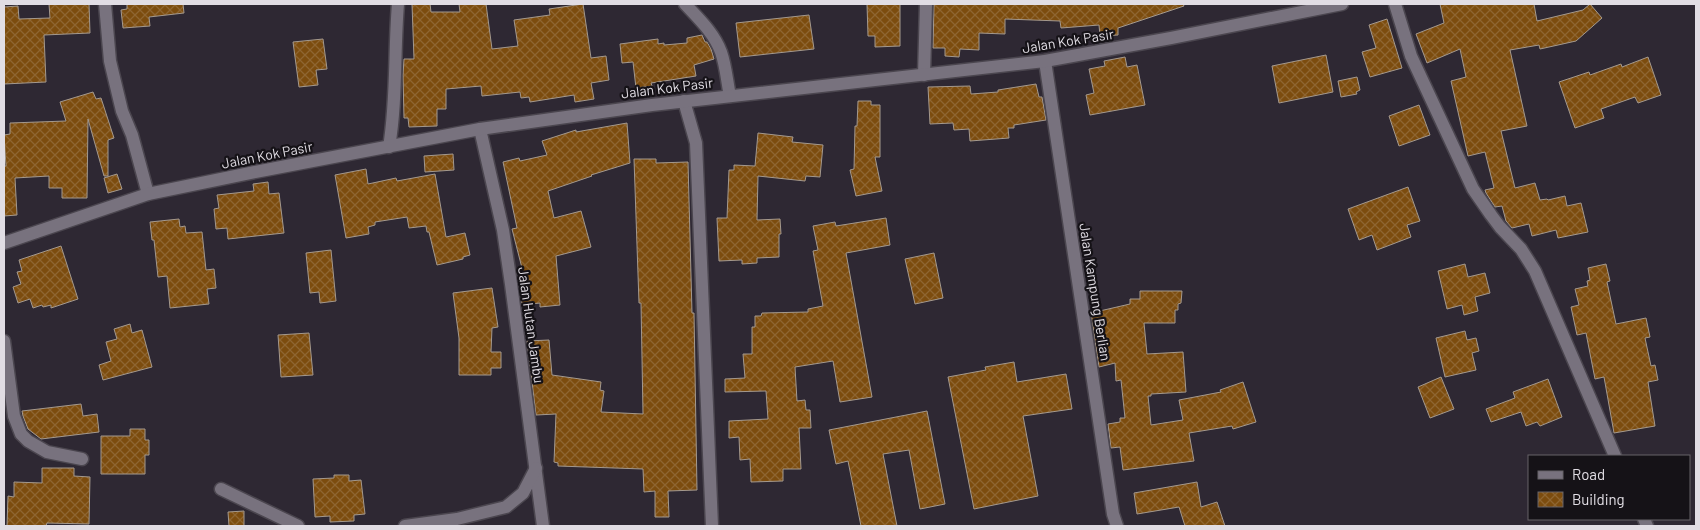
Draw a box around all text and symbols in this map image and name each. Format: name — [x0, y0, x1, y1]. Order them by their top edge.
street label: Jalan Kok Pasir — [1021, 25, 1115, 56]
street label: Jalan Kok Pasir — [620, 73, 714, 102]
street label: Jalan Kok Pasir — [220, 137, 314, 172]
street label: Jalan Kampung Berlian — [1076, 222, 1115, 362]
street label: Jalan Hutan Jambu — [515, 266, 548, 384]
legend — [1528, 455, 1690, 520]
text: Road — [1572, 465, 1605, 483]
text: Building — [1572, 490, 1625, 508]

